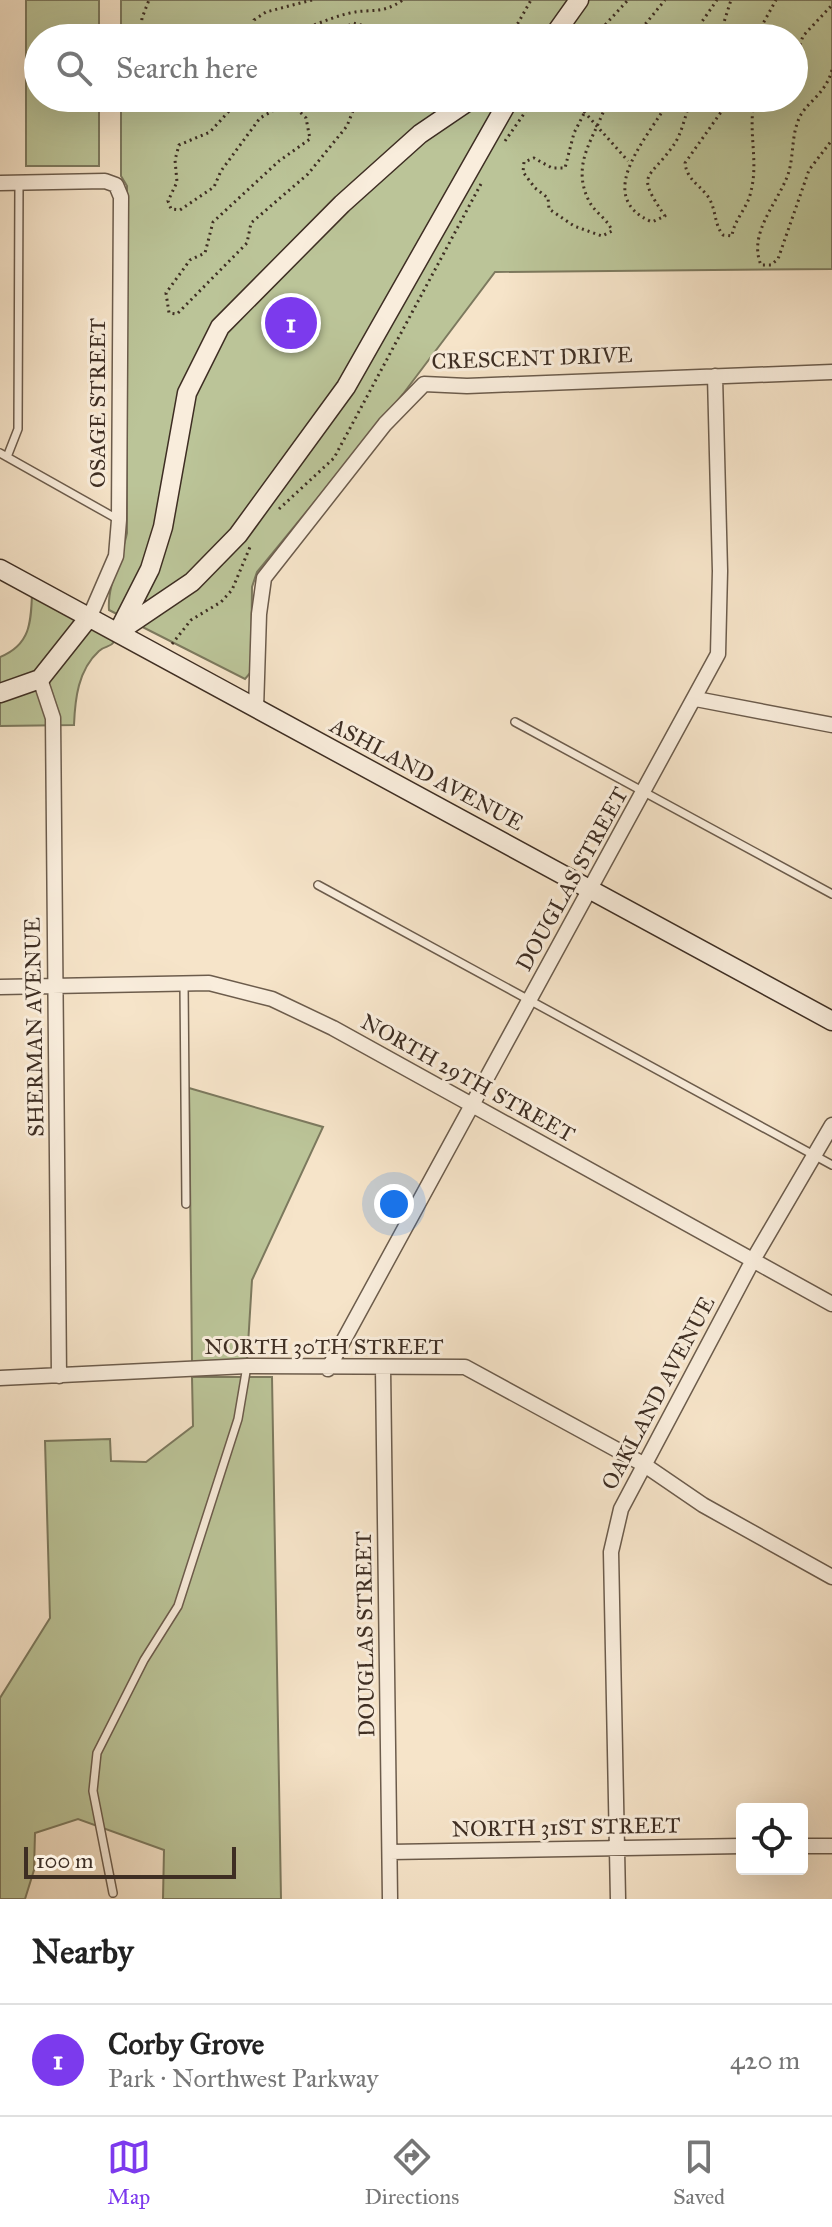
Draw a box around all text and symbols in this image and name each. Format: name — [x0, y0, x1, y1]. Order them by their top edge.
search box — [24, 24, 808, 112]
icon: search — [52, 46, 96, 90]
text: Search here — [116, 50, 258, 86]
pin: 1 — [265, 293, 317, 353]
street label: OSAGE STREET — [84, 318, 111, 488]
street label: CRESCENT DRIVE — [431, 341, 633, 375]
street label: ASHLAND AVENUE — [325, 711, 528, 836]
street label: DOUGLAS STREET — [510, 782, 634, 976]
street label: SHERMAN AVENUE — [19, 917, 49, 1137]
street label: NORTH 29TH STREET — [356, 1008, 580, 1148]
your location — [374, 1184, 414, 1224]
street label: OAKLAND AVENUE — [596, 1291, 721, 1494]
street label: NORTH 30TH STREET — [204, 1333, 444, 1360]
street label: DOUGLAS STREET — [350, 1531, 380, 1737]
map controls — [736, 1803, 808, 1875]
button: locate — [736, 1803, 808, 1875]
street label: NORTH 31ST STREET — [451, 1812, 681, 1842]
scale bar — [24, 1843, 236, 1879]
text: 100 m — [36, 1847, 93, 1874]
text: Nearby — [32, 1931, 134, 1972]
text: Corby Grove — [108, 2026, 264, 2062]
text: 1 — [53, 2044, 63, 2076]
text: 420 m — [730, 2044, 800, 2076]
text: Park · Northwest Parkway — [108, 2062, 379, 2094]
tab: Map — [107, 2135, 151, 2210]
tab: Directions — [364, 2135, 459, 2210]
tab: Saved — [673, 2135, 725, 2210]

